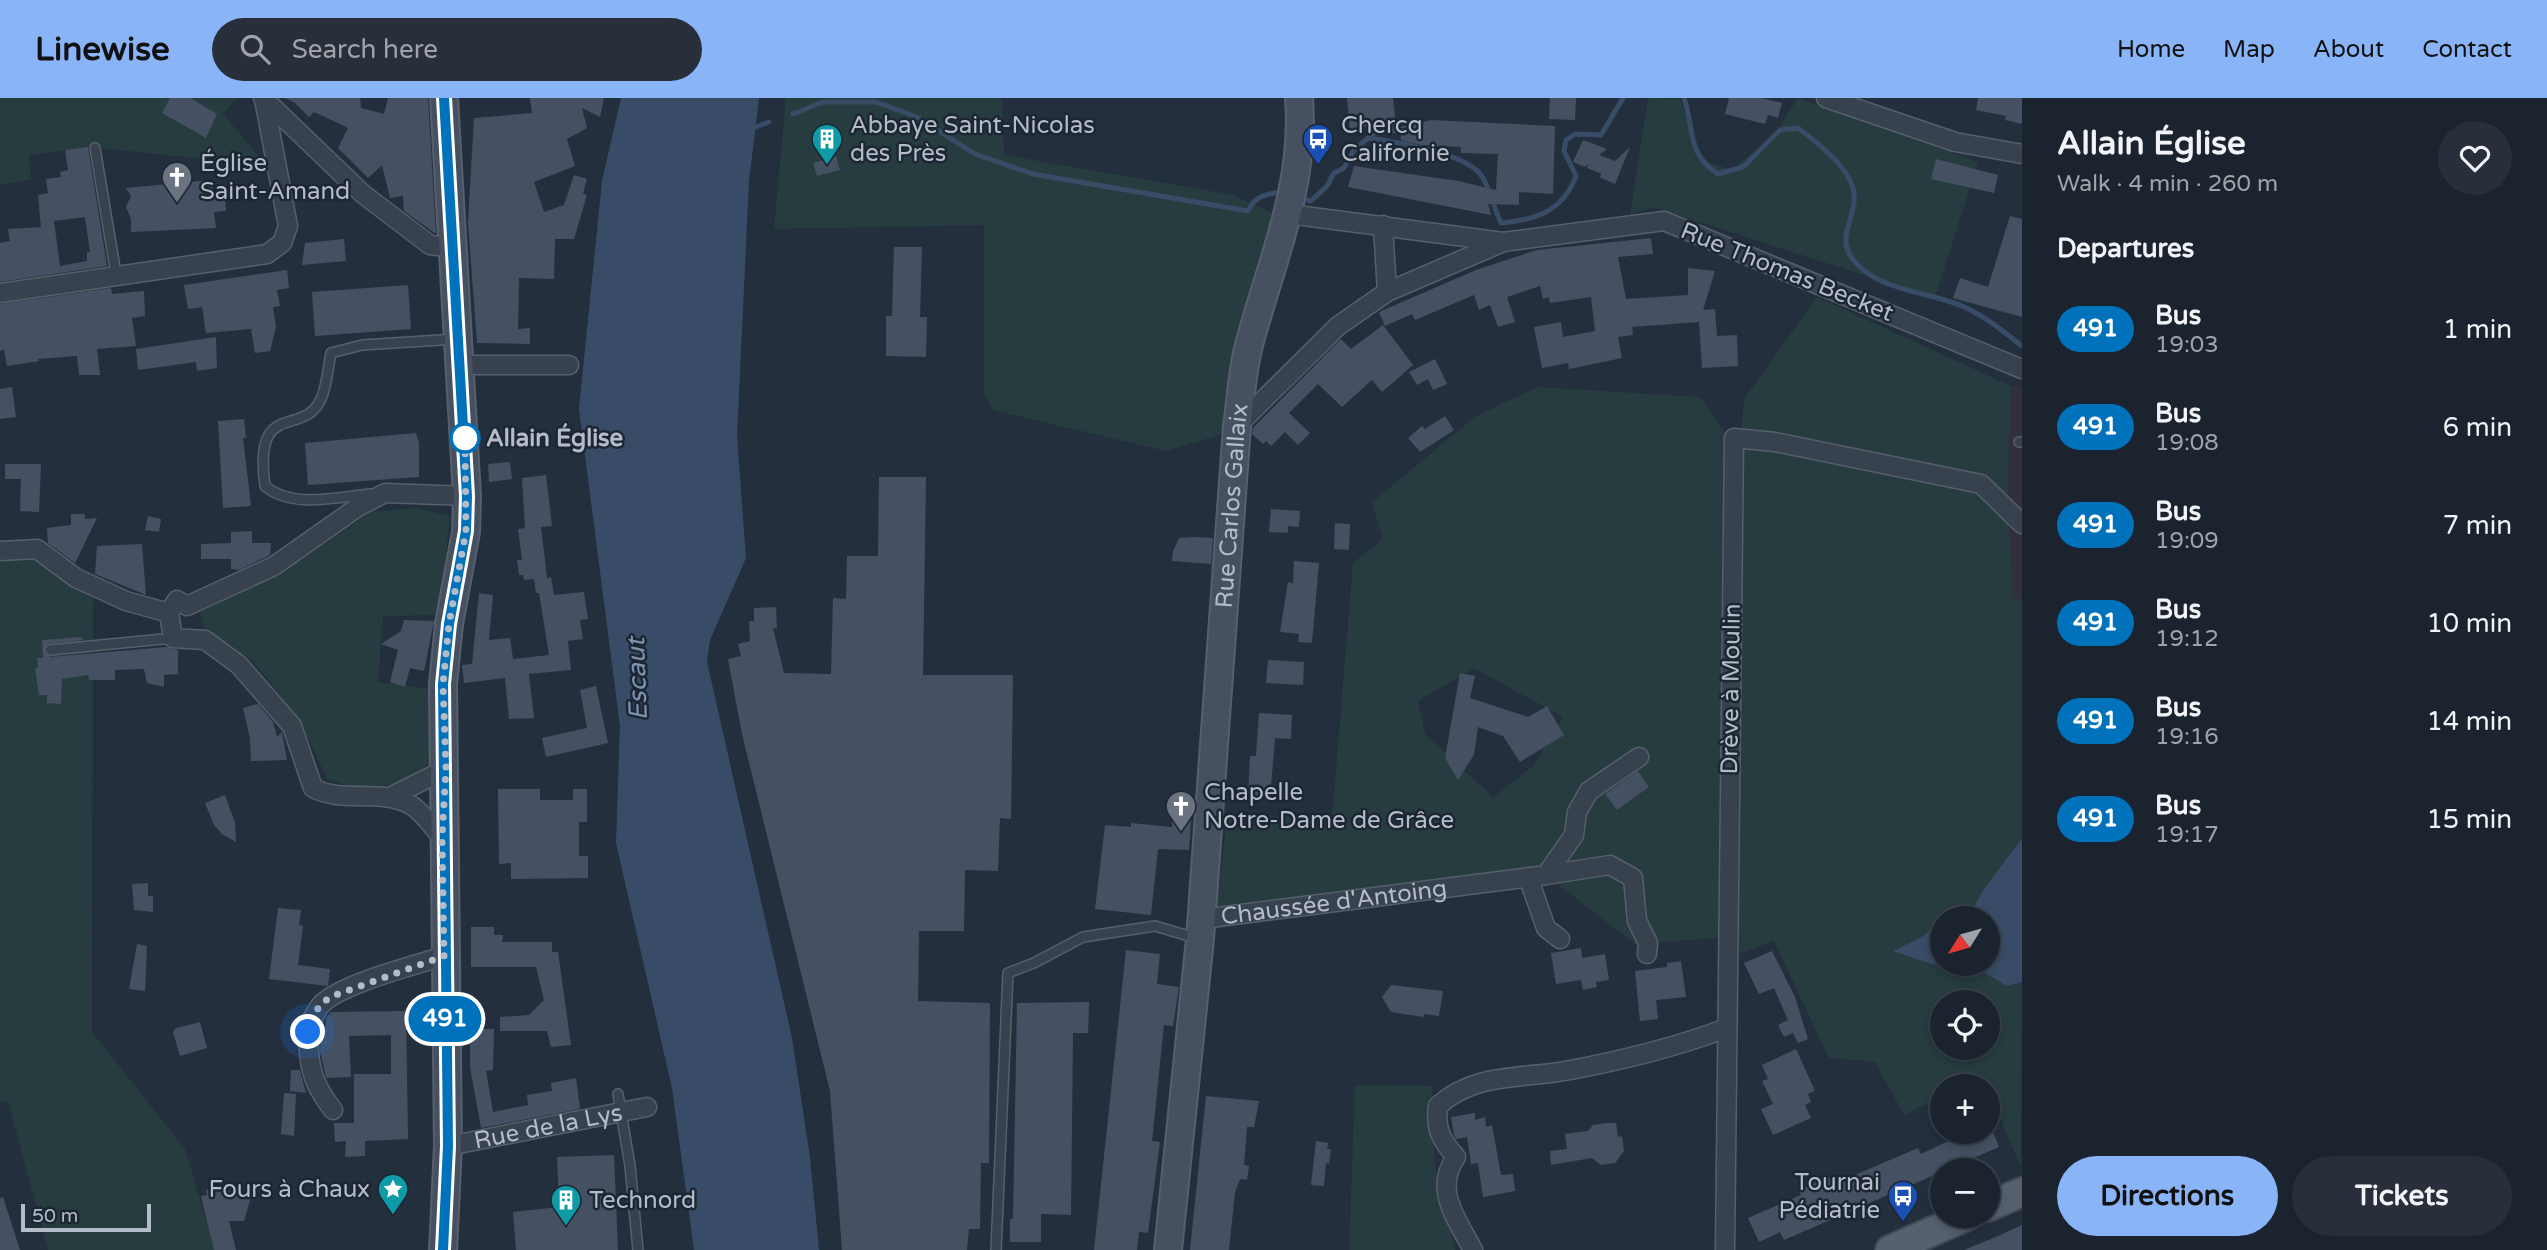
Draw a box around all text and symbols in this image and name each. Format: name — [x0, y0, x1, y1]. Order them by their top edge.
search box — [212, 18, 702, 81]
text: Linewise — [35, 30, 170, 69]
icon: search — [236, 30, 274, 68]
text: Search here — [292, 34, 438, 65]
text: Home — [2117, 35, 2185, 64]
text: Map — [2223, 35, 2275, 64]
text: About — [2313, 35, 2384, 64]
text: Contact — [2422, 35, 2512, 64]
place label: Abbaye Saint-Nicolas des Près — [850, 111, 1095, 168]
place label: Chercq Californie — [1341, 111, 1450, 168]
button: heart — [2438, 121, 2512, 195]
building icon: Abbaye Saint-Nicolas des Près — [810, 122, 844, 166]
bus stop icon: Chercq Californie — [1301, 122, 1335, 166]
text: Allain Église — [2057, 124, 2246, 163]
place label: Église Saint-Amand — [200, 148, 350, 206]
church icon: Église Saint-Amand — [160, 160, 194, 204]
text: Walk · 4 min · 260 m — [2057, 170, 2278, 198]
street label: Rue Thomas Becket — [1676, 216, 1898, 328]
text: Departures — [2057, 233, 2194, 264]
text: Bus — [2155, 300, 2201, 331]
text: 491 — [2073, 314, 2118, 343]
text: 1 min — [2443, 314, 2512, 345]
text: 19:03 — [2155, 331, 2219, 359]
text: Bus — [2155, 398, 2201, 429]
street label: Rue Carlos Gallaix — [1209, 402, 1254, 609]
text: 491 — [2073, 412, 2118, 441]
text: 6 min — [2443, 412, 2512, 443]
marker: Allain Église — [450, 423, 480, 453]
place label: Allain Église — [486, 423, 624, 453]
text: 19:08 — [2155, 429, 2219, 457]
text: Bus — [2155, 496, 2201, 527]
text: 491 — [2073, 510, 2118, 539]
text: 7 min — [2443, 510, 2512, 541]
text: 19:09 — [2155, 527, 2219, 555]
text: Bus — [2155, 594, 2201, 625]
street label: Drève à Moulin — [1715, 603, 1747, 775]
text: 491 — [2073, 608, 2118, 637]
text: 10 min — [2426, 608, 2512, 639]
text: 19:12 — [2155, 625, 2219, 653]
water label: Escaut — [620, 634, 654, 721]
text: Bus — [2155, 692, 2201, 723]
text: 491 — [2073, 706, 2118, 735]
text: 14 min — [2426, 706, 2512, 737]
text: 19:16 — [2155, 723, 2219, 751]
place label: Chapelle Notre-Dame de Grâce — [1204, 778, 1454, 835]
church icon: Chapelle Notre-Dame de Grâce — [1164, 789, 1198, 833]
text: Bus — [2155, 790, 2201, 821]
text: 491 — [2073, 804, 2118, 833]
text: 15 min — [2426, 804, 2512, 835]
text: 19:17 — [2155, 821, 2219, 849]
street label: Chaussée d'Antoing — [1219, 873, 1449, 931]
north arrow — [1930, 906, 2000, 976]
map controls — [1930, 906, 2000, 1228]
button: locate — [1930, 990, 2000, 1060]
line badge: 491 — [405, 996, 485, 1042]
text: 491 — [422, 1004, 468, 1033]
your location — [290, 1014, 325, 1049]
button: + — [1930, 1074, 2000, 1144]
street label: Rue de la Lys — [471, 1098, 625, 1155]
button: Directions — [2057, 1156, 2278, 1236]
button: Tickets — [2292, 1156, 2512, 1236]
button: − — [1930, 1158, 2000, 1228]
place label: Tournai Pédiatrie — [1778, 1168, 1880, 1225]
place icon: Fours à Chaux — [376, 1172, 410, 1216]
place label: Fours à Chaux — [209, 1175, 370, 1204]
bus stop icon: Tournai Pédiatrie — [1886, 1179, 1920, 1223]
building icon: Technord — [549, 1183, 583, 1227]
place label: Technord — [589, 1186, 696, 1215]
scale bar — [21, 1201, 150, 1233]
text: 50 m — [32, 1205, 78, 1227]

